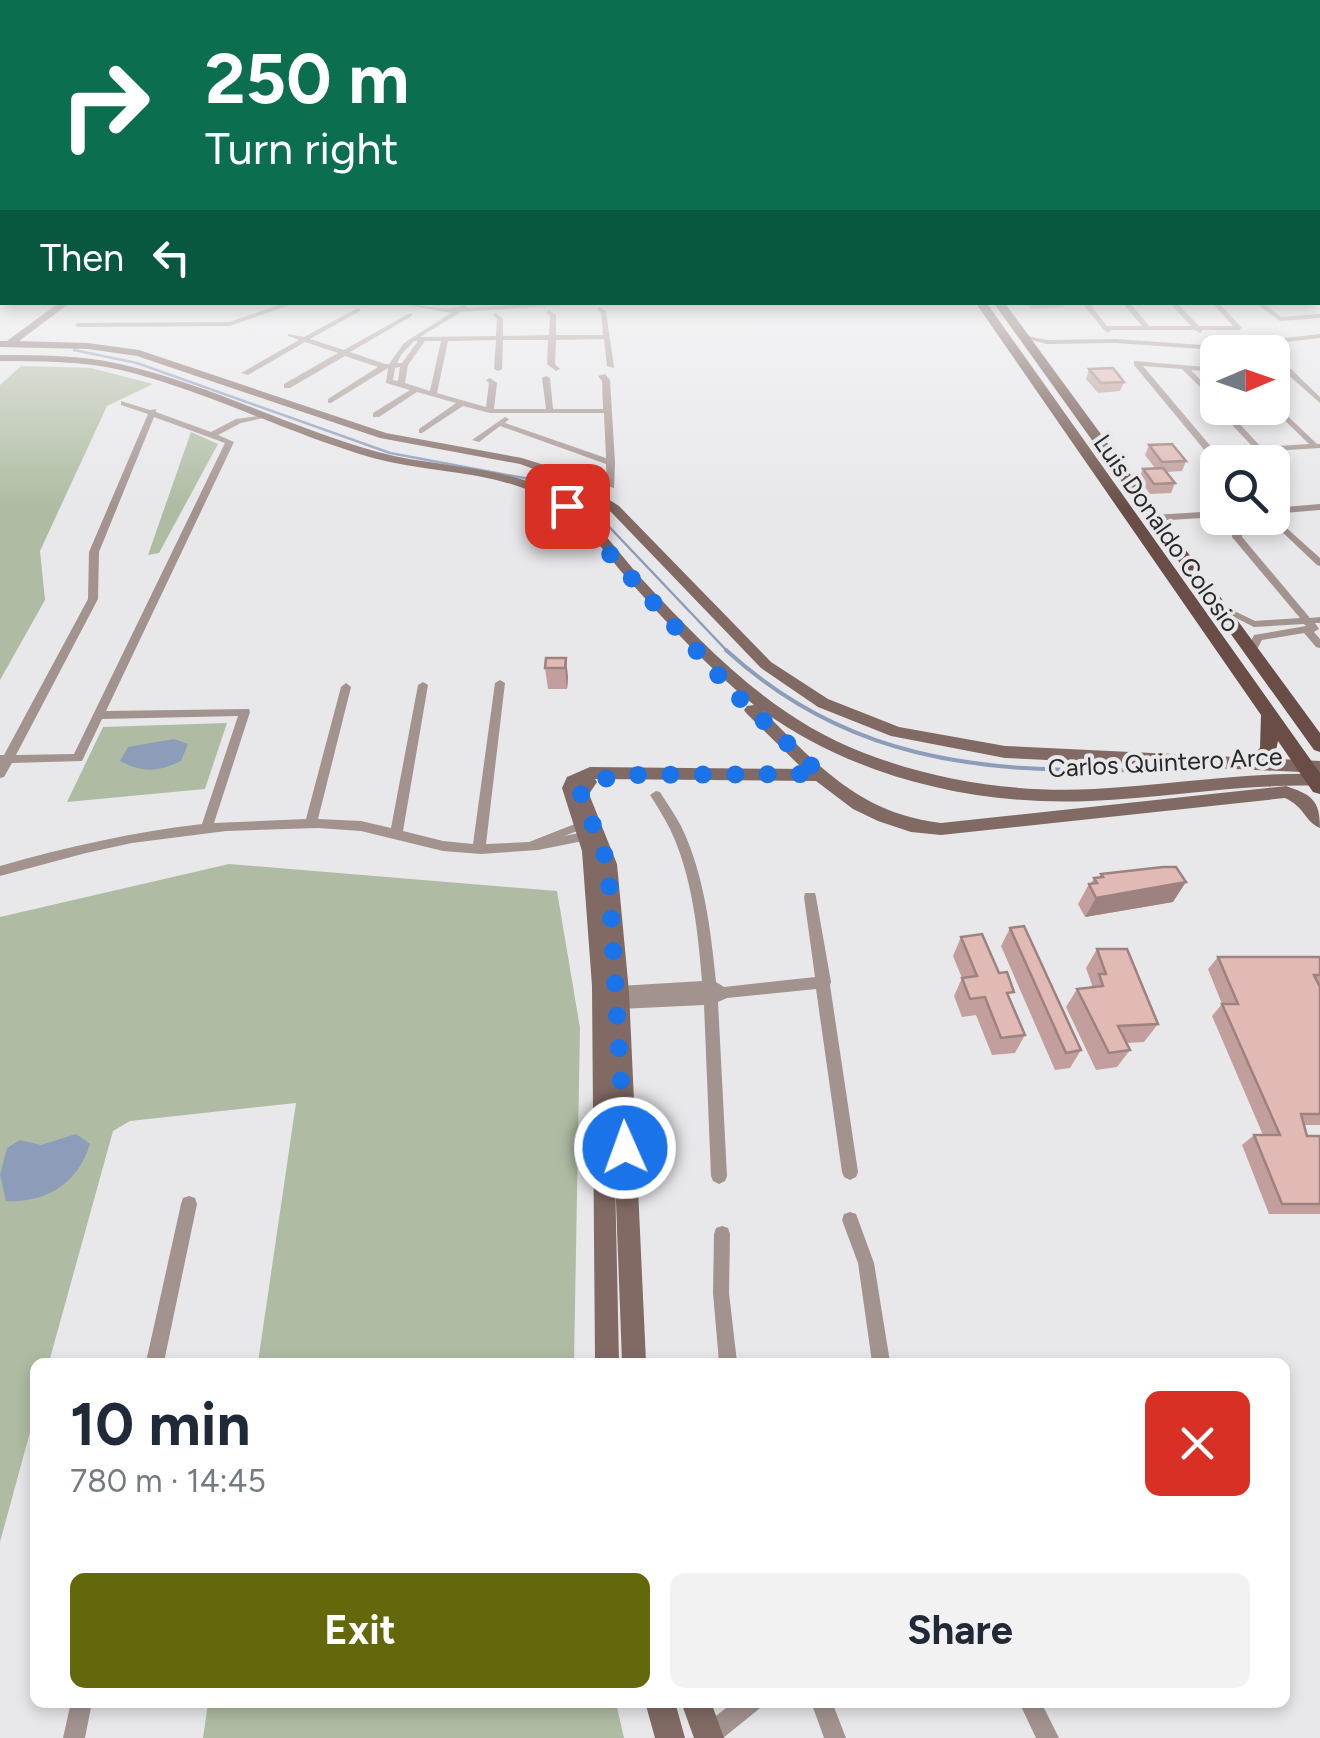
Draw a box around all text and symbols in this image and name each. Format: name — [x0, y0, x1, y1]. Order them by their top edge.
text: 250 m — [205, 36, 409, 121]
icon: right — [40, 40, 170, 170]
text: Turn right — [205, 121, 398, 175]
icon: left — [144, 230, 199, 285]
text: Then — [40, 235, 124, 281]
north arrow — [1200, 335, 1290, 425]
map controls — [1200, 335, 1290, 535]
street label: Luis Donaldo Colosio — [1088, 428, 1246, 638]
button: search — [1200, 445, 1290, 535]
pin — [525, 464, 610, 549]
icon: arrive — [540, 479, 595, 534]
street label: Carlos Quintero Arce — [1047, 741, 1283, 783]
position arrow — [573, 1096, 677, 1200]
text: 10 min — [70, 1388, 251, 1460]
button: close — [1145, 1391, 1250, 1496]
text: 780 m · 14:45 — [70, 1462, 266, 1500]
button: Exit — [70, 1573, 650, 1688]
button: Share — [670, 1573, 1250, 1688]

